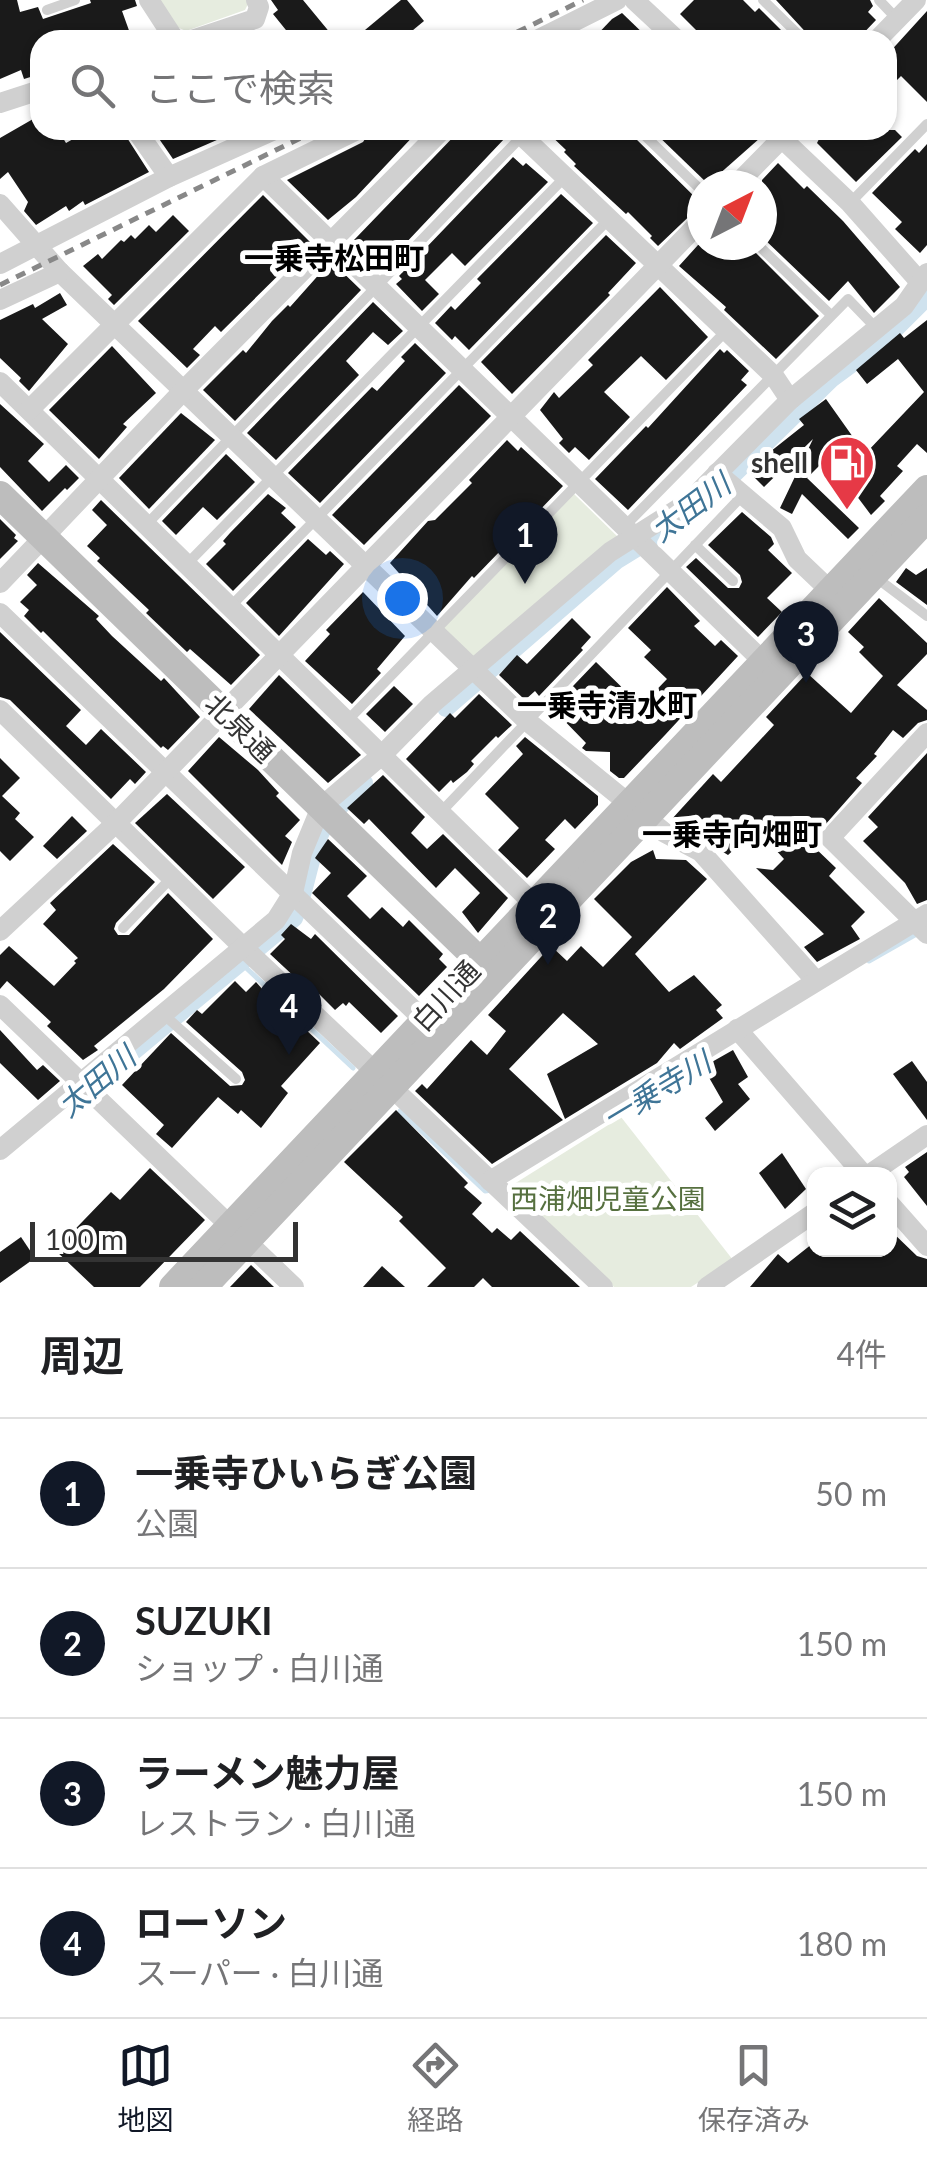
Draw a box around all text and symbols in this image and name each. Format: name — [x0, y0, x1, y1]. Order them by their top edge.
search box — [30, 30, 897, 140]
icon: search — [65, 58, 120, 113]
text: ここで検索 — [145, 64, 335, 110]
north arrow — [687, 170, 777, 260]
district label: 一乗寺松田町 — [244, 239, 424, 275]
fuel station icon: shell — [817, 433, 877, 512]
place label: shell — [751, 445, 808, 479]
water label: 太田川 — [643, 463, 739, 548]
pin: 1 — [492, 502, 558, 584]
your location — [377, 573, 428, 624]
pin: 3 — [774, 600, 838, 683]
street label: 北泉通 — [199, 686, 283, 769]
district label: 一乗寺清水町 — [517, 686, 697, 722]
district label: 一乗寺向畑町 — [642, 815, 822, 851]
pin: 2 — [516, 882, 580, 965]
street label: 白川通 — [404, 953, 486, 1038]
pin: 4 — [256, 972, 322, 1055]
water label: 太田川 — [50, 1036, 144, 1123]
water label: 一乗寺川 — [595, 1041, 719, 1136]
map controls — [807, 1167, 897, 1257]
button: layers — [807, 1167, 897, 1257]
park label: 西浦畑児童公園 — [510, 1181, 706, 1215]
scale bar — [30, 1217, 298, 1262]
text: 100 m — [45, 1222, 124, 1256]
text: 周辺 — [40, 1330, 124, 1380]
text: 4件 — [836, 1334, 887, 1373]
text: 一乗寺ひいらぎ公園 — [135, 1449, 477, 1495]
text: 1 — [63, 1474, 82, 1513]
text: 50 m — [815, 1474, 887, 1513]
text: 公園 — [135, 1503, 199, 1542]
text: SUZUKI — [135, 1597, 273, 1643]
text: 2 — [63, 1624, 82, 1663]
text: 150 m — [797, 1624, 887, 1663]
text: ショップ · 白川通 — [135, 1648, 384, 1687]
text: ラーメン魅力屋 — [135, 1749, 399, 1795]
text: 3 — [63, 1774, 82, 1813]
text: 150 m — [797, 1774, 887, 1813]
text: レストラン · 白川通 — [135, 1803, 416, 1842]
text: ローソン — [135, 1899, 287, 1945]
text: 4 — [63, 1924, 82, 1963]
text: 180 m — [797, 1924, 887, 1963]
text: スーパー · 白川通 — [135, 1953, 383, 1992]
tab: 地図 — [117, 2038, 173, 2138]
tab: 経路 — [407, 2038, 464, 2138]
tab: 保存済み — [698, 2038, 810, 2138]

